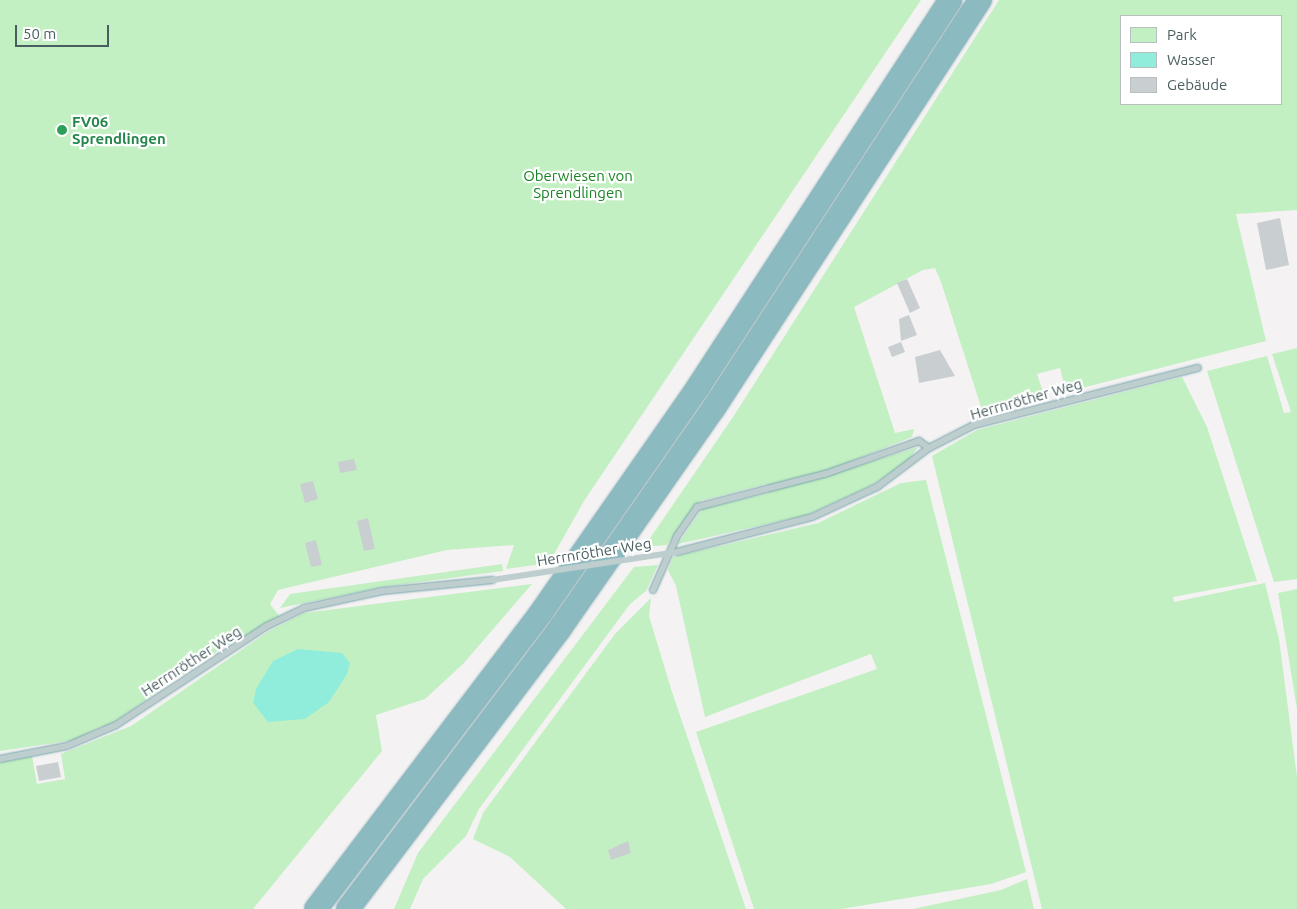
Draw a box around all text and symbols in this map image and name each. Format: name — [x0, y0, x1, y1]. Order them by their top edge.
scale bar — [18, 15, 111, 47]
legend — [1120, 15, 1282, 105]
text: 50 m — [23, 25, 56, 42]
text: Park — [1167, 26, 1197, 43]
text: Wasser — [1167, 51, 1215, 68]
text: Gebäude — [1167, 76, 1227, 93]
place label: FV06 Sprendlingen — [72, 112, 166, 147]
marker: FV06 Sprendlingen — [56, 124, 68, 136]
park label: Oberwiesen von Sprendlingen — [523, 166, 633, 201]
street label: Herrnröther Weg — [968, 374, 1084, 424]
street label: Herrnröther Weg — [536, 534, 652, 570]
street label: Herrnröther Weg — [138, 622, 244, 700]

